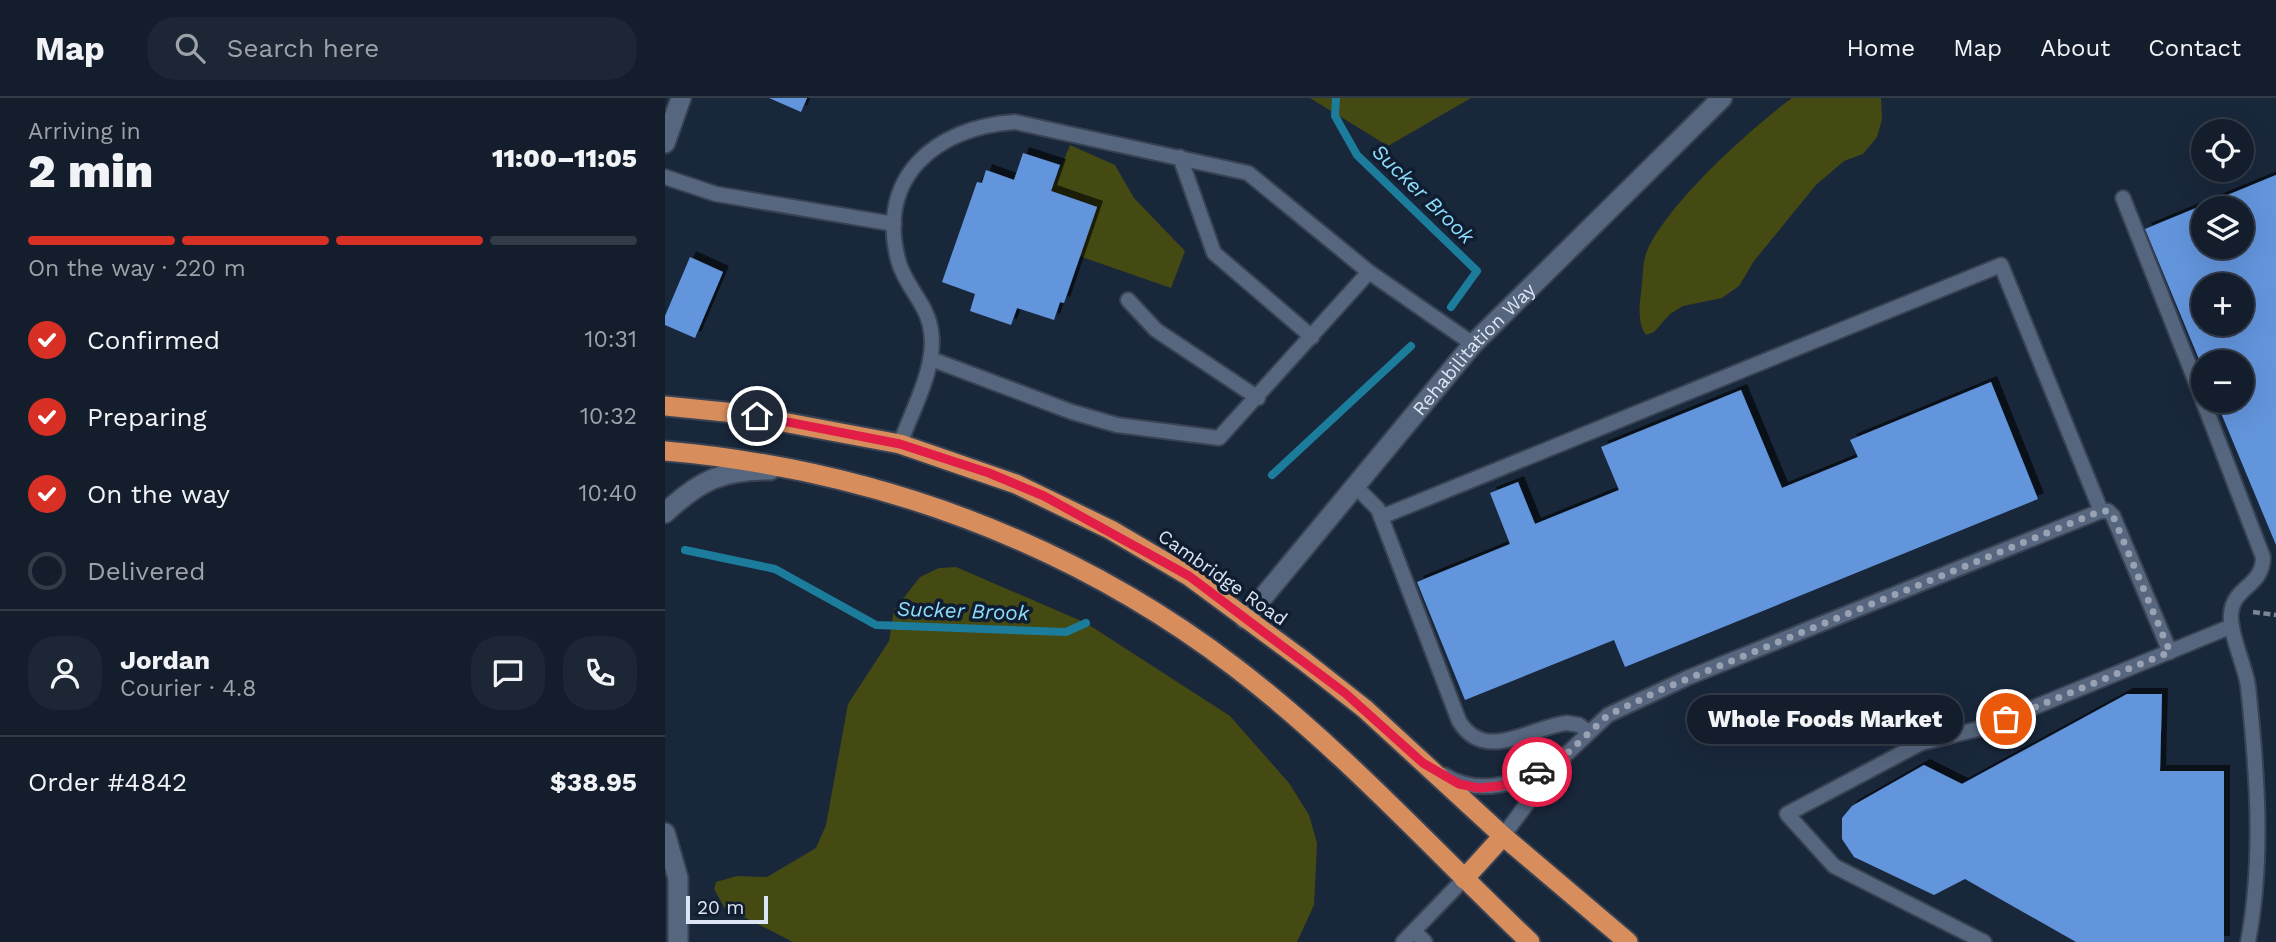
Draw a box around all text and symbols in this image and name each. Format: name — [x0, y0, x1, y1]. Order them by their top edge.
search box — [147, 17, 637, 80]
text: Map — [35, 29, 105, 68]
icon: search — [171, 29, 209, 67]
text: Search here — [227, 33, 379, 63]
text: Home — [1847, 34, 1915, 62]
text: Map — [1953, 34, 2002, 62]
text: About — [2040, 34, 2110, 62]
text: Contact — [2148, 34, 2241, 62]
text: Arriving in — [28, 118, 141, 145]
map controls — [2191, 119, 2254, 413]
button: locate — [2191, 119, 2254, 182]
water label: Sucker Brook — [1367, 139, 1480, 249]
text: 11:00–11:05 — [492, 143, 637, 173]
text: 2 min — [28, 144, 153, 198]
button: layers — [2191, 196, 2254, 259]
text: On the way · 220 m — [28, 255, 246, 282]
button: + — [2191, 273, 2254, 336]
street label: Rehabilitation Way — [1408, 278, 1540, 420]
icon: check — [28, 321, 66, 359]
text: Confirmed — [87, 325, 220, 355]
text: 10:31 — [585, 326, 637, 353]
button: − — [2191, 350, 2254, 413]
pin — [727, 386, 787, 446]
icon: home — [738, 397, 776, 435]
icon: check — [28, 398, 66, 436]
text: Preparing — [87, 402, 207, 432]
text: 10:32 — [580, 403, 637, 430]
icon: check — [28, 475, 66, 513]
text: On the way — [87, 479, 230, 509]
text: 10:40 — [579, 480, 637, 507]
street label: Cambridge Road — [1154, 524, 1292, 631]
text: Delivered — [87, 556, 206, 586]
water label: Sucker Brook — [896, 596, 1030, 625]
button: person — [28, 636, 102, 710]
button: chat — [471, 636, 545, 710]
button: phone — [563, 636, 637, 710]
text: Jordan — [120, 645, 210, 675]
text: Courier · 4.8 — [120, 675, 256, 702]
pin — [1976, 689, 2036, 749]
callout: Whole Foods Market — [1688, 694, 1964, 744]
icon: bag — [1987, 700, 2025, 738]
text: Whole Foods Market — [1708, 706, 1942, 733]
courier — [1502, 737, 1572, 807]
icon: car — [1518, 753, 1556, 791]
text: Order #4842 — [28, 767, 187, 797]
text: $38.95 — [550, 767, 637, 797]
scale bar — [686, 893, 768, 925]
text: 20 m — [697, 896, 744, 919]

